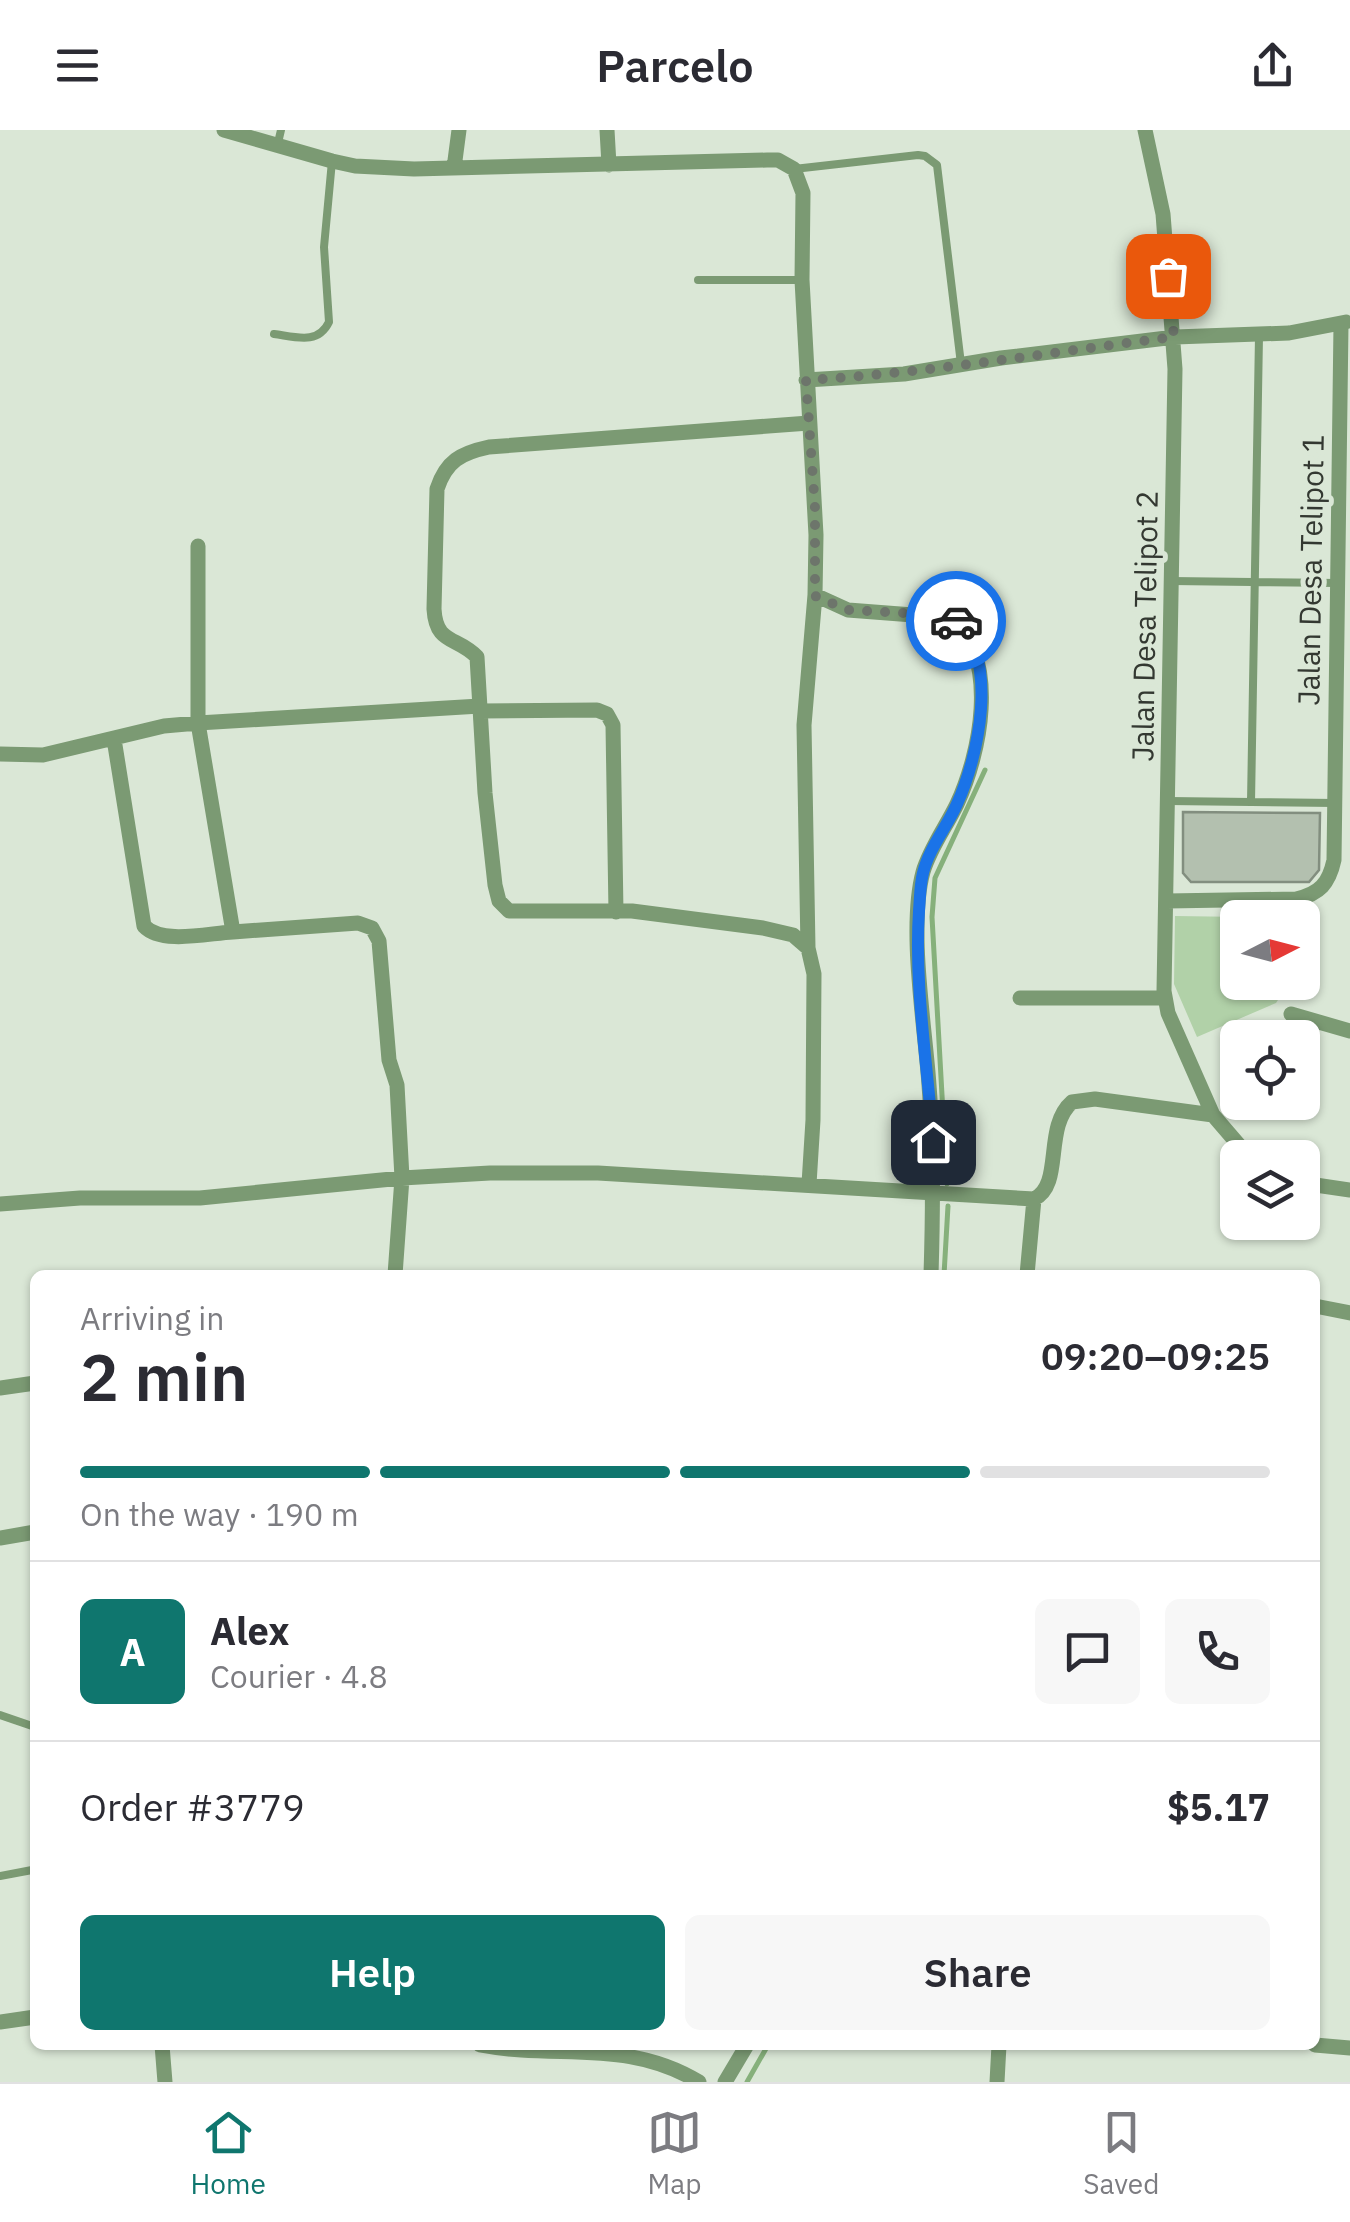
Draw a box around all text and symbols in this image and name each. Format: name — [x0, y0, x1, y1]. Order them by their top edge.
text: Parcelo — [596, 36, 754, 94]
icon: menu — [50, 38, 105, 93]
icon: share — [1245, 38, 1300, 93]
pin — [1126, 234, 1211, 319]
icon: bag — [1141, 249, 1196, 304]
street label: Jalan Desa Telipot 1 — [1288, 434, 1332, 706]
street label: Jalan Desa Telipot 2 — [1122, 490, 1166, 762]
courier — [906, 571, 1006, 671]
icon: car — [929, 594, 984, 649]
north arrow — [1220, 900, 1320, 1000]
map controls — [1220, 900, 1320, 1240]
button: locate — [1220, 1020, 1320, 1120]
pin — [891, 1100, 976, 1185]
icon: home — [906, 1115, 961, 1170]
button: layers — [1220, 1140, 1320, 1240]
text: Arriving in — [80, 1297, 225, 1339]
text: 09:20–09:25 — [1041, 1331, 1270, 1380]
text: 2 min — [80, 1334, 248, 1419]
text: On the way · 190 m — [80, 1493, 359, 1535]
button: chat — [1035, 1599, 1140, 1704]
button: phone — [1165, 1599, 1270, 1704]
text: Alex — [210, 1606, 290, 1655]
text: A — [119, 1627, 146, 1676]
text: Courier · 4.8 — [210, 1655, 388, 1697]
text: Order #3779 — [80, 1782, 305, 1831]
text: $5.17 — [1167, 1782, 1270, 1831]
button: Help — [80, 1915, 665, 2030]
button: Share — [685, 1915, 1270, 2030]
tab: Home — [191, 2105, 266, 2202]
tab: Map — [647, 2105, 702, 2202]
tab: Saved — [1083, 2105, 1159, 2202]

